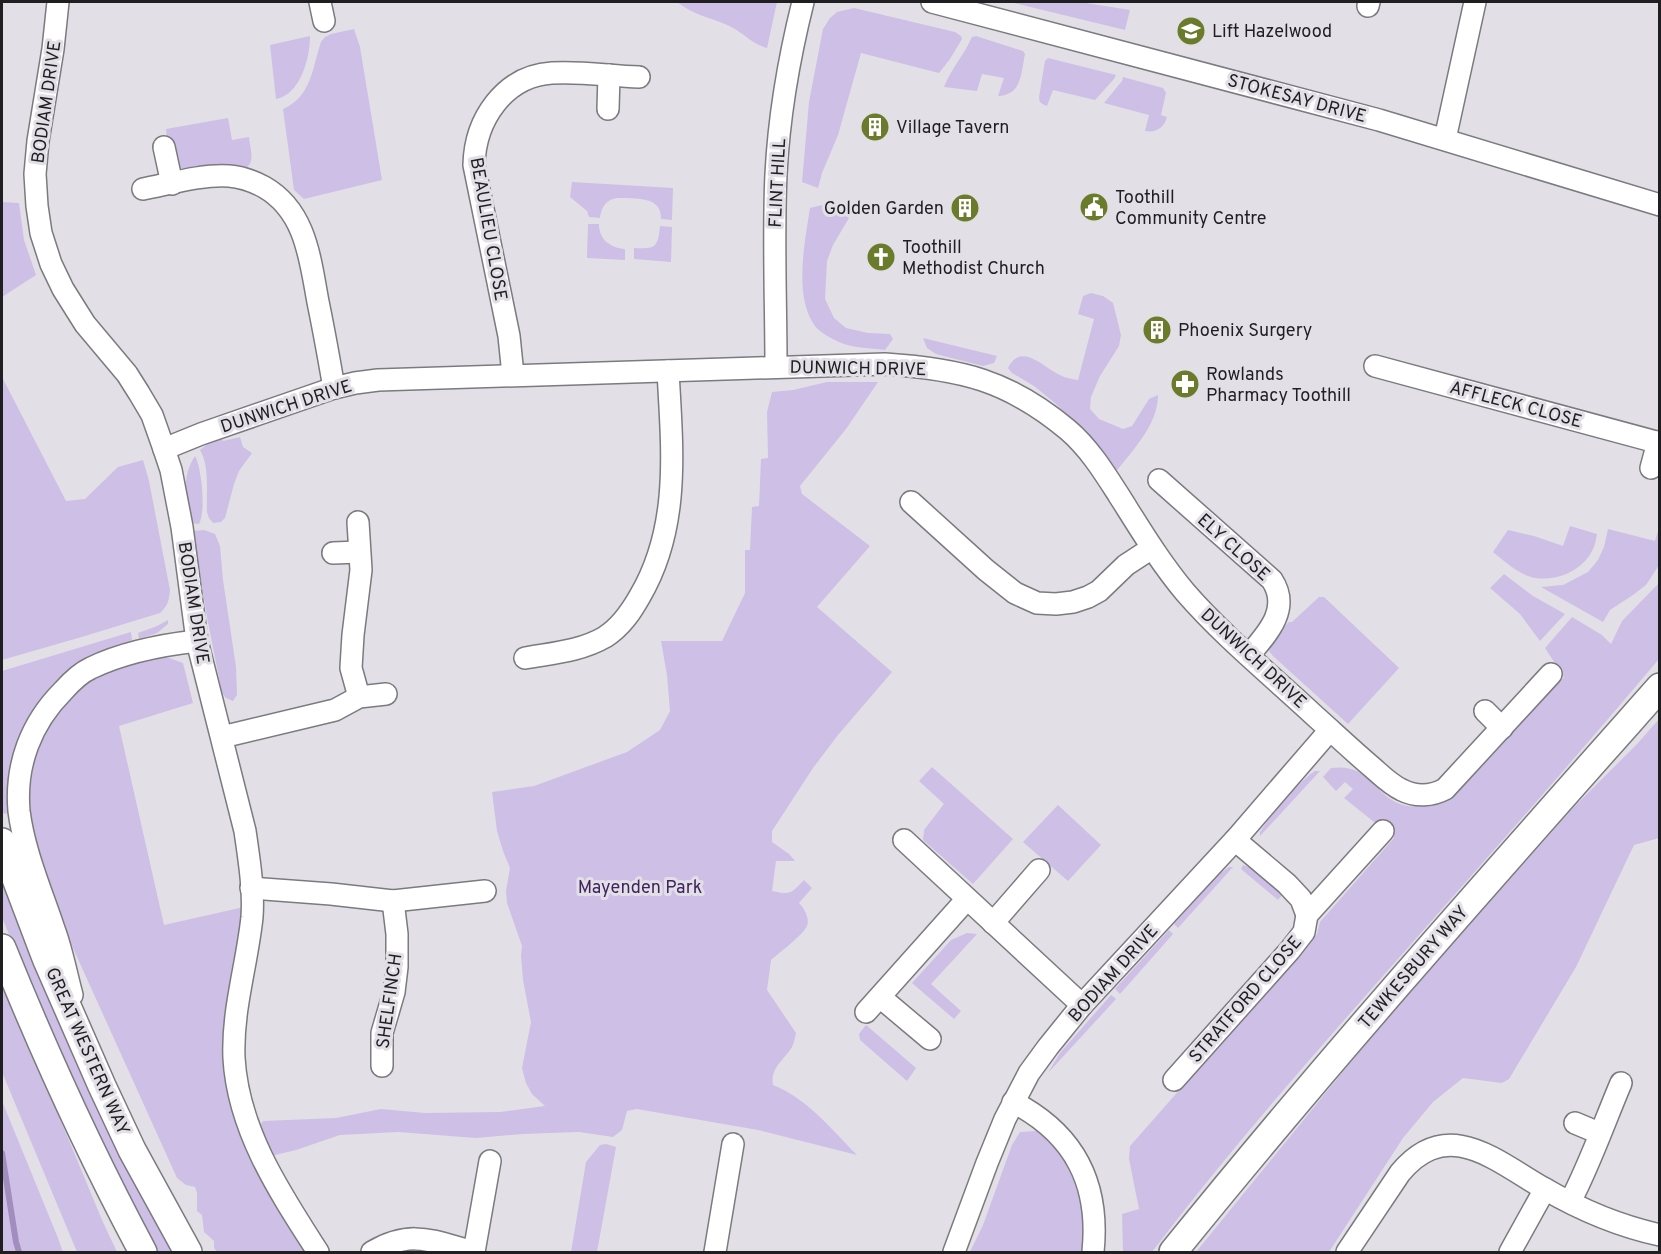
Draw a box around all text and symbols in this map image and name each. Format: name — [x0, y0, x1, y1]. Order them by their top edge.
school or university icon: Lift Hazelwood — [1175, 15, 1207, 47]
place label: Lift Hazelwood — [1212, 21, 1332, 44]
street label: BODIAM DRIVE — [27, 39, 67, 165]
street label: STOKESAY DRIVE — [1225, 70, 1369, 129]
building icon: Village Tavern — [859, 111, 891, 143]
place label: Village Tavern — [896, 117, 1010, 140]
street label: FLINT HILL — [765, 138, 792, 228]
street label: BEAULIEU CLOSE — [464, 156, 511, 303]
place label: Toothill Community Centre — [1115, 187, 1266, 231]
public building icon: Toothill Community Centre — [1078, 191, 1110, 223]
building icon: Golden Garden — [949, 192, 981, 224]
place label: Golden Garden — [824, 198, 944, 221]
place label: Toothill Methodist Church — [902, 237, 1045, 281]
church icon: Toothill Methodist Church — [865, 241, 897, 273]
building icon: Phoenix Surgery — [1141, 314, 1173, 346]
place label: Phoenix Surgery — [1178, 320, 1312, 343]
street label: DUNWICH DRIVE — [789, 357, 927, 382]
place label: Rowlands Pharmacy Toothill — [1206, 364, 1351, 408]
pharmacy icon: Rowlands Pharmacy Toothill — [1169, 368, 1201, 400]
street label: DUNWICH DRIVE — [218, 375, 355, 440]
street label: AFFLECK CLOSE — [1447, 377, 1584, 434]
street label: ELY CLOSE — [1192, 509, 1274, 587]
street label: BODIAM DRIVE — [171, 540, 214, 666]
street label: DUNWICH DRIVE — [1195, 604, 1311, 714]
park label: Mayenden Park — [578, 877, 702, 900]
street label: TEWKESBURY WAY — [1354, 902, 1474, 1034]
street label: BODIAM DRIVE — [1064, 920, 1164, 1028]
street label: STRATFORD CLOSE — [1185, 932, 1308, 1068]
street label: SHELFINCH — [372, 952, 409, 1050]
street label: GREAT WESTERN WAY — [39, 964, 134, 1139]

